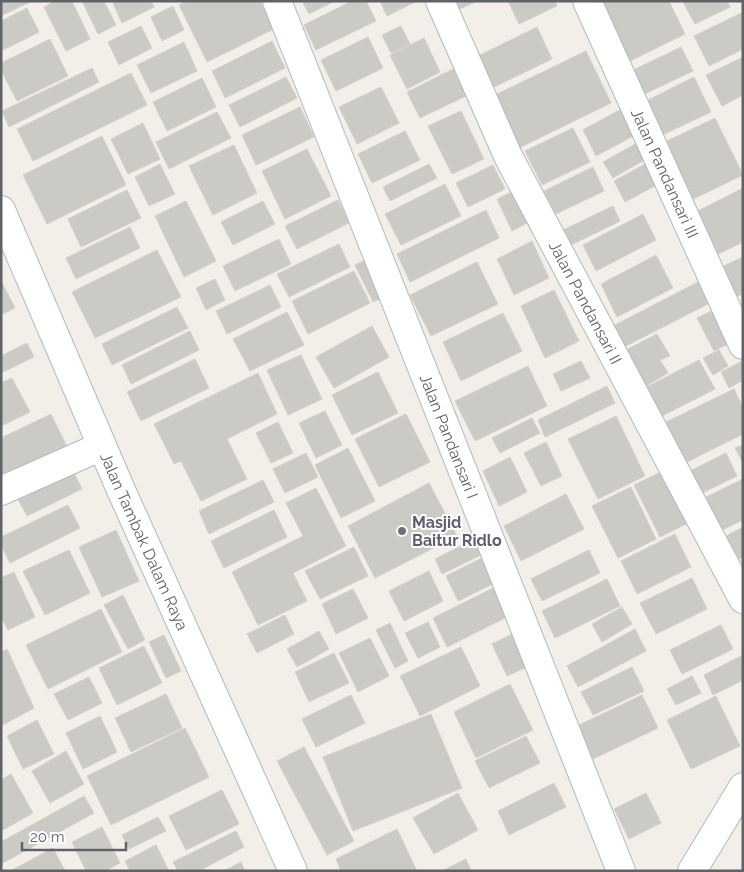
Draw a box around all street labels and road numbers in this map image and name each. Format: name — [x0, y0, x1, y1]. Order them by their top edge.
street label: Jalan Pandansari III — [627, 105, 702, 241]
street label: Jalan Pandansari II — [545, 238, 626, 367]
street label: Jalan Pandansari I — [415, 371, 482, 501]
street label: Jalan Tambak Dalam Raya — [96, 450, 192, 633]

